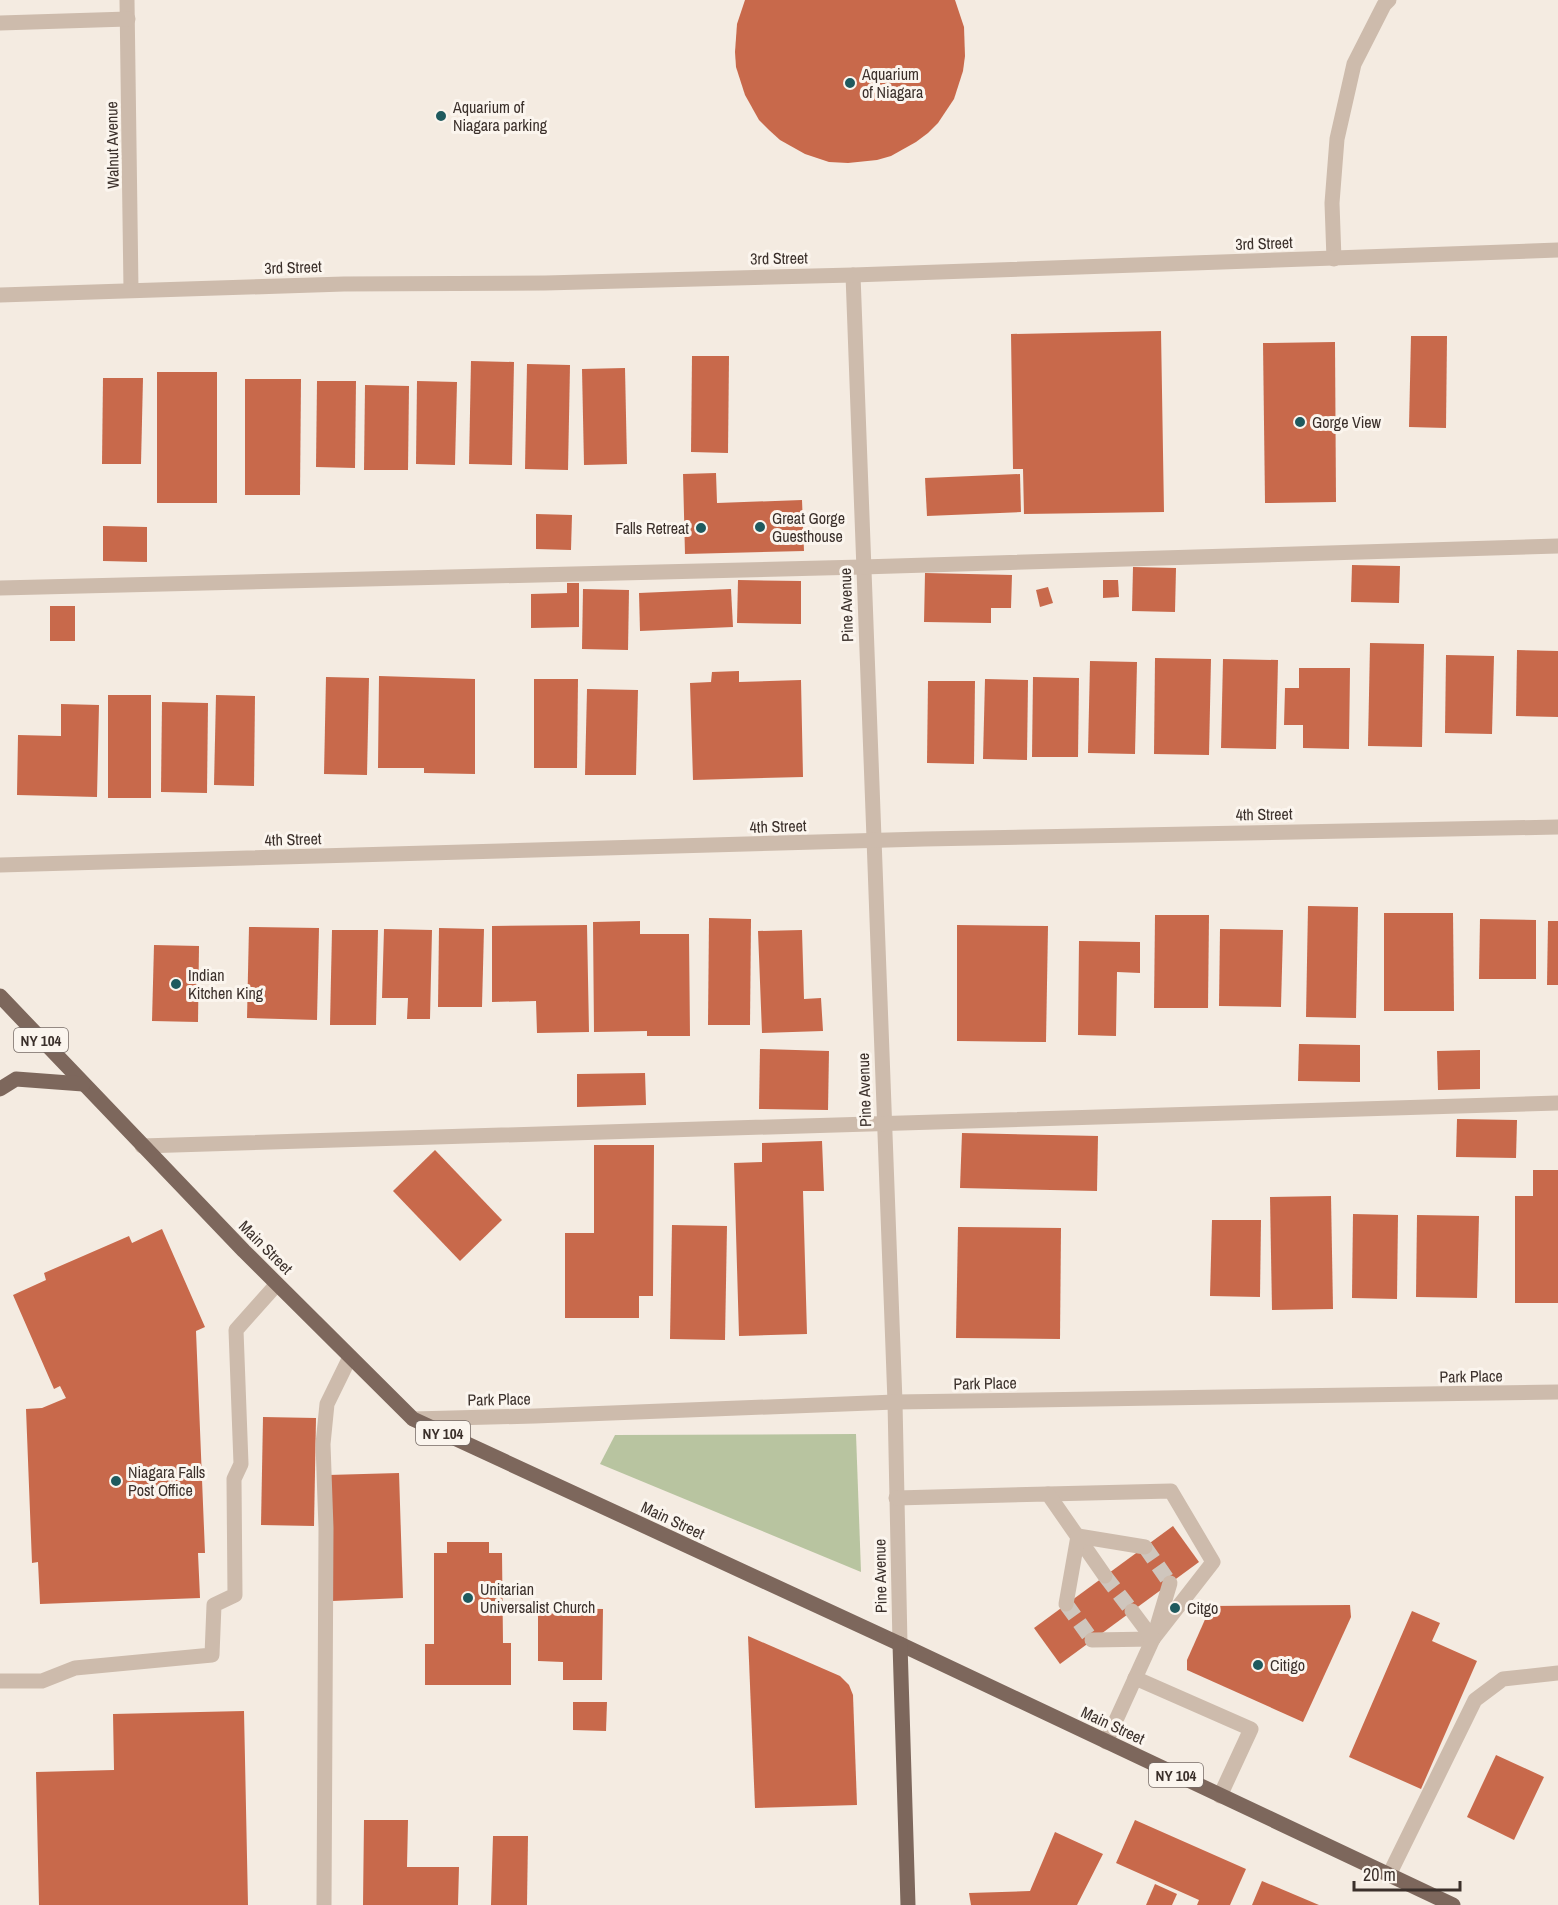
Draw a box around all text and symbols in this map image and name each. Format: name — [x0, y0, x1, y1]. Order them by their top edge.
place label: Aquarium of Niagara — [861, 63, 924, 103]
marker: Aquarium of Niagara — [843, 76, 857, 90]
place label: Aquarium of Niagara parking — [452, 96, 548, 136]
street label: Walnut Avenue — [100, 101, 124, 189]
marker: Aquarium of Niagara parking — [434, 109, 448, 123]
street label: 3rd Street — [1235, 231, 1294, 255]
street label: 3rd Street — [750, 246, 808, 270]
street label: 3rd Street — [264, 255, 323, 279]
place label: Gorge View — [1312, 411, 1382, 433]
marker: Gorge View — [1293, 415, 1307, 429]
place label: Great Gorge Guesthouse — [772, 507, 845, 547]
place label: Falls Retreat — [615, 517, 689, 539]
marker: Great Gorge Guesthouse — [753, 520, 767, 534]
marker: Falls Retreat — [694, 521, 708, 535]
street label: Pine Avenue — [834, 568, 858, 642]
street label: 4th Street — [1235, 802, 1293, 825]
street label: 4th Street — [749, 814, 807, 838]
street label: 4th Street — [264, 827, 322, 851]
place label: Indian Kitchen King — [188, 964, 264, 1004]
marker: Indian Kitchen King — [169, 977, 183, 991]
road number: NY 104 — [14, 1028, 68, 1052]
street label: Pine Avenue — [852, 1053, 876, 1127]
street label: Main Street — [234, 1215, 298, 1279]
street label: Park Place — [1439, 1364, 1503, 1388]
street label: Park Place — [953, 1371, 1017, 1395]
street label: Park Place — [467, 1387, 531, 1411]
road number: NY 104 — [416, 1421, 470, 1445]
place label: Niagara Falls Post Office — [128, 1461, 205, 1501]
marker: Niagara Falls Post Office — [109, 1474, 123, 1488]
street label: Main Street — [638, 1496, 709, 1544]
street label: Pine Avenue — [868, 1539, 892, 1613]
place label: Unitarian Universalist Church — [480, 1578, 595, 1618]
marker: Unitarian Universalist Church — [461, 1591, 475, 1605]
place label: Citgo — [1187, 1597, 1218, 1619]
marker: Citgo — [1168, 1601, 1182, 1615]
place label: Citigo — [1270, 1654, 1305, 1676]
marker: Citigo — [1251, 1658, 1265, 1672]
street label: Main Street — [1078, 1701, 1149, 1749]
road number: NY 104 — [1149, 1763, 1203, 1787]
scale bar — [1354, 1854, 1460, 1892]
text: 20 m — [1363, 1862, 1396, 1887]

